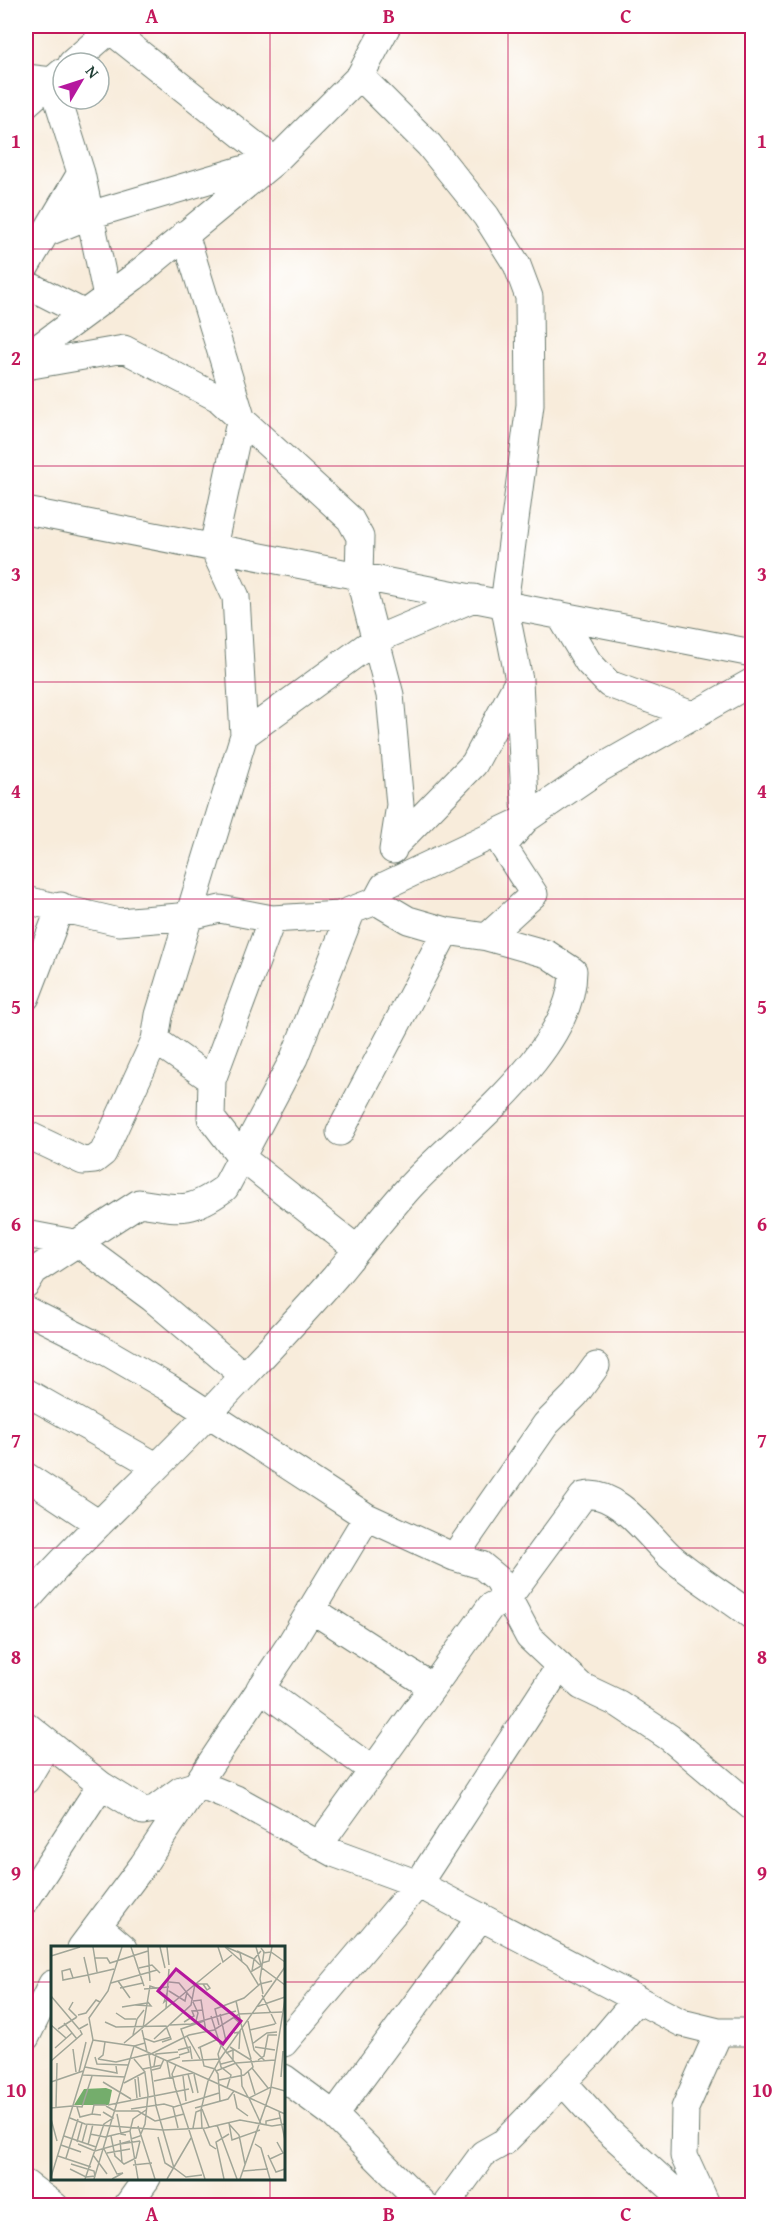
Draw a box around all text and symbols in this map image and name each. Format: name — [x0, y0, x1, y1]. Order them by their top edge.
text: A — [146, 1, 159, 30]
text: B — [383, 1, 395, 30]
text: C — [620, 1, 632, 30]
north arrow — [51, 51, 111, 111]
text: N — [80, 60, 106, 84]
text: 1 — [11, 126, 21, 155]
text: 1 — [757, 126, 767, 155]
text: 2 — [11, 343, 21, 372]
text: 2 — [757, 343, 767, 372]
text: 3 — [11, 559, 21, 588]
text: 3 — [757, 559, 767, 588]
text: 4 — [11, 776, 21, 805]
text: 4 — [757, 776, 767, 805]
text: 5 — [11, 992, 21, 1021]
text: 5 — [757, 992, 767, 1021]
text: 6 — [11, 1209, 21, 1238]
text: 6 — [757, 1209, 767, 1238]
text: 7 — [11, 1425, 21, 1454]
text: 7 — [757, 1425, 767, 1454]
text: 8 — [11, 1642, 21, 1671]
text: 8 — [757, 1642, 767, 1671]
text: 9 — [11, 1858, 21, 1887]
text: 9 — [757, 1858, 767, 1887]
inset map — [51, 1946, 285, 2180]
text: 10 — [6, 2075, 26, 2104]
text: 10 — [752, 2075, 772, 2104]
text: A — [146, 2199, 159, 2228]
text: B — [383, 2199, 395, 2228]
text: C — [620, 2199, 632, 2228]

